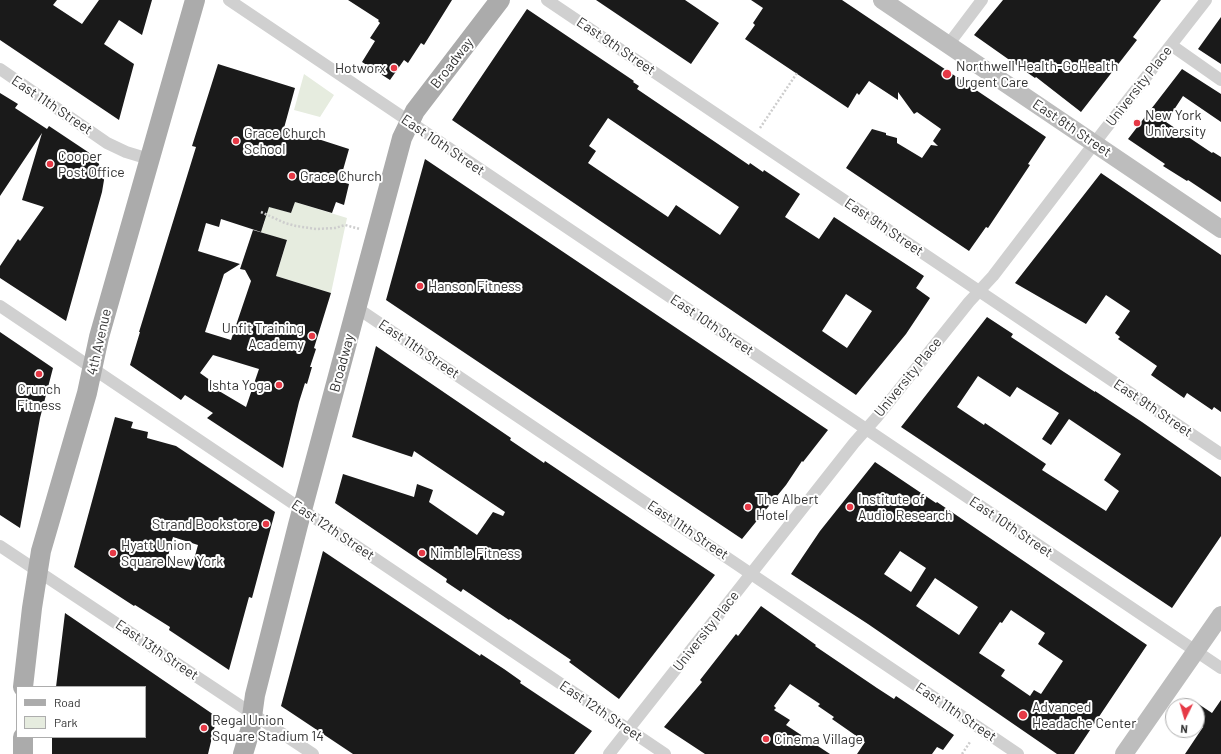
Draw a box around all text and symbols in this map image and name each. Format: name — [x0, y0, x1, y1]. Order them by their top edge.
street label: East 9th Street — [574, 14, 658, 78]
street label: Broadway — [427, 34, 477, 92]
street label: University Place — [1102, 43, 1176, 129]
place label: Northwell Health-GoHealth Urgent Care — [956, 58, 1118, 90]
place label: Hotworx — [335, 60, 386, 76]
marker: Hotworx — [389, 63, 399, 73]
marker: Northwell Health-GoHealth Urgent Care — [941, 68, 953, 80]
street label: East 11th Street — [8, 72, 96, 138]
street label: East 8th Street — [1030, 96, 1114, 160]
place label: New York University — [1145, 107, 1206, 140]
street label: East 10th Street — [398, 111, 488, 179]
marker: New York University — [1132, 118, 1142, 128]
place label: Grace Church School — [244, 125, 326, 158]
marker: Grace Church School — [231, 136, 241, 146]
place label: Cooper Post Office — [58, 148, 125, 180]
marker: Cooper Post Office — [45, 159, 55, 169]
place label: Grace Church — [300, 168, 382, 184]
marker: Grace Church — [287, 171, 297, 181]
street label: East 9th Street — [842, 195, 926, 259]
place label: Hanson Fitness — [428, 278, 521, 294]
marker: Hanson Fitness — [415, 281, 425, 291]
street label: East 10th Street — [667, 291, 757, 359]
street label: 4th Avenue — [83, 307, 115, 377]
street label: East 11th Street — [375, 316, 463, 382]
place label: Unfit Training Academy — [222, 320, 304, 352]
marker: Unfit Training Academy — [307, 331, 317, 341]
street label: Broadway — [326, 332, 358, 394]
street label: University Place — [871, 334, 945, 420]
marker: Crunch Fitness — [34, 369, 44, 379]
street label: East 9th Street — [1111, 376, 1195, 440]
place label: Ishta Yoga — [209, 377, 271, 393]
marker: Ishta Yoga — [274, 380, 284, 390]
place label: Crunch Fitness — [17, 381, 61, 414]
place label: The Albert Hotel — [756, 491, 819, 524]
place label: Institute of Audio Research — [858, 491, 953, 524]
street label: East 10th Street — [966, 493, 1056, 561]
street label: East 12th Street — [288, 496, 378, 564]
street label: East 11th Street — [644, 497, 732, 563]
marker: The Albert Hotel — [743, 502, 753, 512]
marker: Institute of Audio Research — [845, 502, 855, 512]
place label: Strand Bookstore — [152, 516, 258, 532]
marker: Strand Bookstore — [261, 519, 271, 529]
place label: Hyatt Union Square New York — [121, 537, 223, 570]
place label: Nimble Fitness — [430, 545, 520, 561]
marker: Hyatt Union Square New York — [108, 548, 118, 558]
marker: Nimble Fitness — [417, 548, 427, 558]
street label: University Place — [669, 588, 743, 674]
street label: East 13th Street — [113, 616, 201, 684]
street label: East 12th Street — [556, 677, 646, 745]
street label: East 11th Street — [912, 679, 1000, 745]
legend — [16, 686, 146, 738]
text: Road — [54, 695, 81, 709]
north arrow — [1165, 698, 1205, 738]
place label: Advanced Headache Center — [1032, 699, 1136, 732]
marker: Advanced Headache Center — [1017, 709, 1029, 721]
place label: Regal Union Square Stadium 14 — [212, 712, 324, 744]
text: Park — [54, 715, 78, 729]
marker: Regal Union Square Stadium 14 — [199, 723, 209, 733]
text: N — [1180, 723, 1188, 736]
place label: Cinema Village — [774, 731, 863, 747]
marker: Cinema Village — [761, 734, 771, 744]

